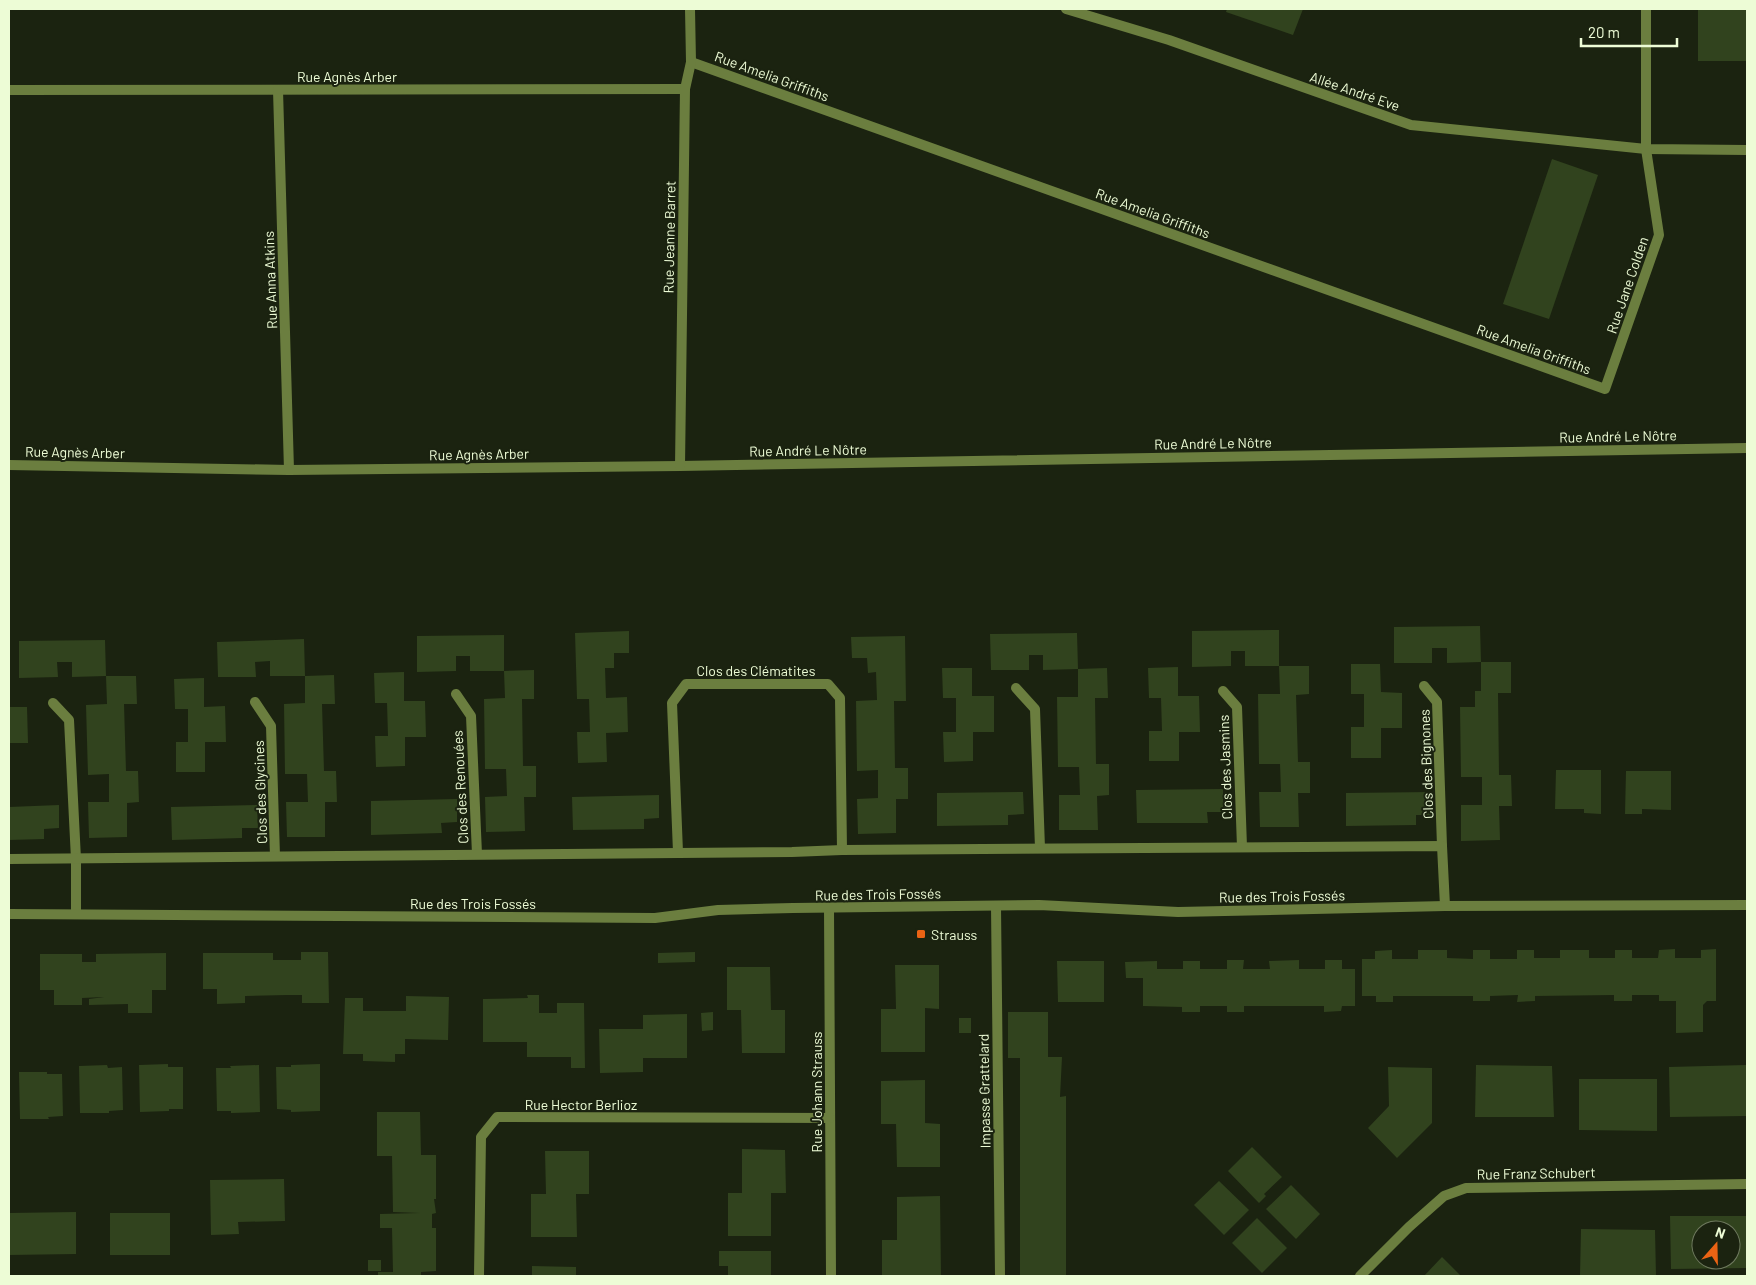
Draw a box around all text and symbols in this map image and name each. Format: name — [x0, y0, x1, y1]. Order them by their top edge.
scale bar — [1581, 15, 1677, 47]
text: 20 m — [1588, 23, 1620, 41]
street label: Rue Amelia Griffiths — [713, 47, 832, 105]
street label: Rue Agnès Arber — [297, 68, 397, 85]
street label: Allée André Eve — [1308, 68, 1402, 114]
street label: Rue Jeanne Barret — [660, 181, 678, 293]
street label: Rue Amelia Griffiths — [1094, 184, 1213, 242]
street label: Rue Anna Atkins — [260, 230, 280, 329]
street label: Rue Jane Colden — [1602, 234, 1652, 336]
street label: Rue Amelia Griffiths — [1475, 320, 1594, 378]
street label: Rue André Le Nôtre — [1559, 426, 1677, 446]
street label: Rue André Le Nôtre — [1154, 433, 1272, 453]
street label: Rue André Le Nôtre — [749, 440, 867, 460]
street label: Rue Agnès Arber — [25, 443, 125, 461]
street label: Rue Agnès Arber — [429, 445, 529, 463]
street label: Clos des Clématites — [697, 662, 816, 679]
street label: Clos des Bignones — [1416, 709, 1436, 819]
street label: Clos des Jasmins — [1215, 714, 1235, 820]
street label: Clos des Renouées — [449, 730, 471, 844]
street label: Clos des Glycines — [250, 740, 270, 844]
street label: Rue des Trois Fossés — [815, 884, 941, 904]
street label: Rue des Trois Fossés — [1219, 886, 1345, 906]
street label: Rue des Trois Fossés — [410, 895, 536, 912]
place label: Strauss — [931, 926, 978, 943]
marker: Strauss — [915, 928, 927, 940]
street label: Rue Johann Strauss — [808, 1031, 825, 1152]
street label: Impasse Grattelard — [974, 1033, 994, 1149]
street label: Rue Hector Berlioz — [525, 1096, 637, 1113]
street label: Rue Franz Schubert — [1476, 1163, 1596, 1183]
north arrow — [1691, 1220, 1741, 1270]
text: N — [1713, 1223, 1728, 1242]

